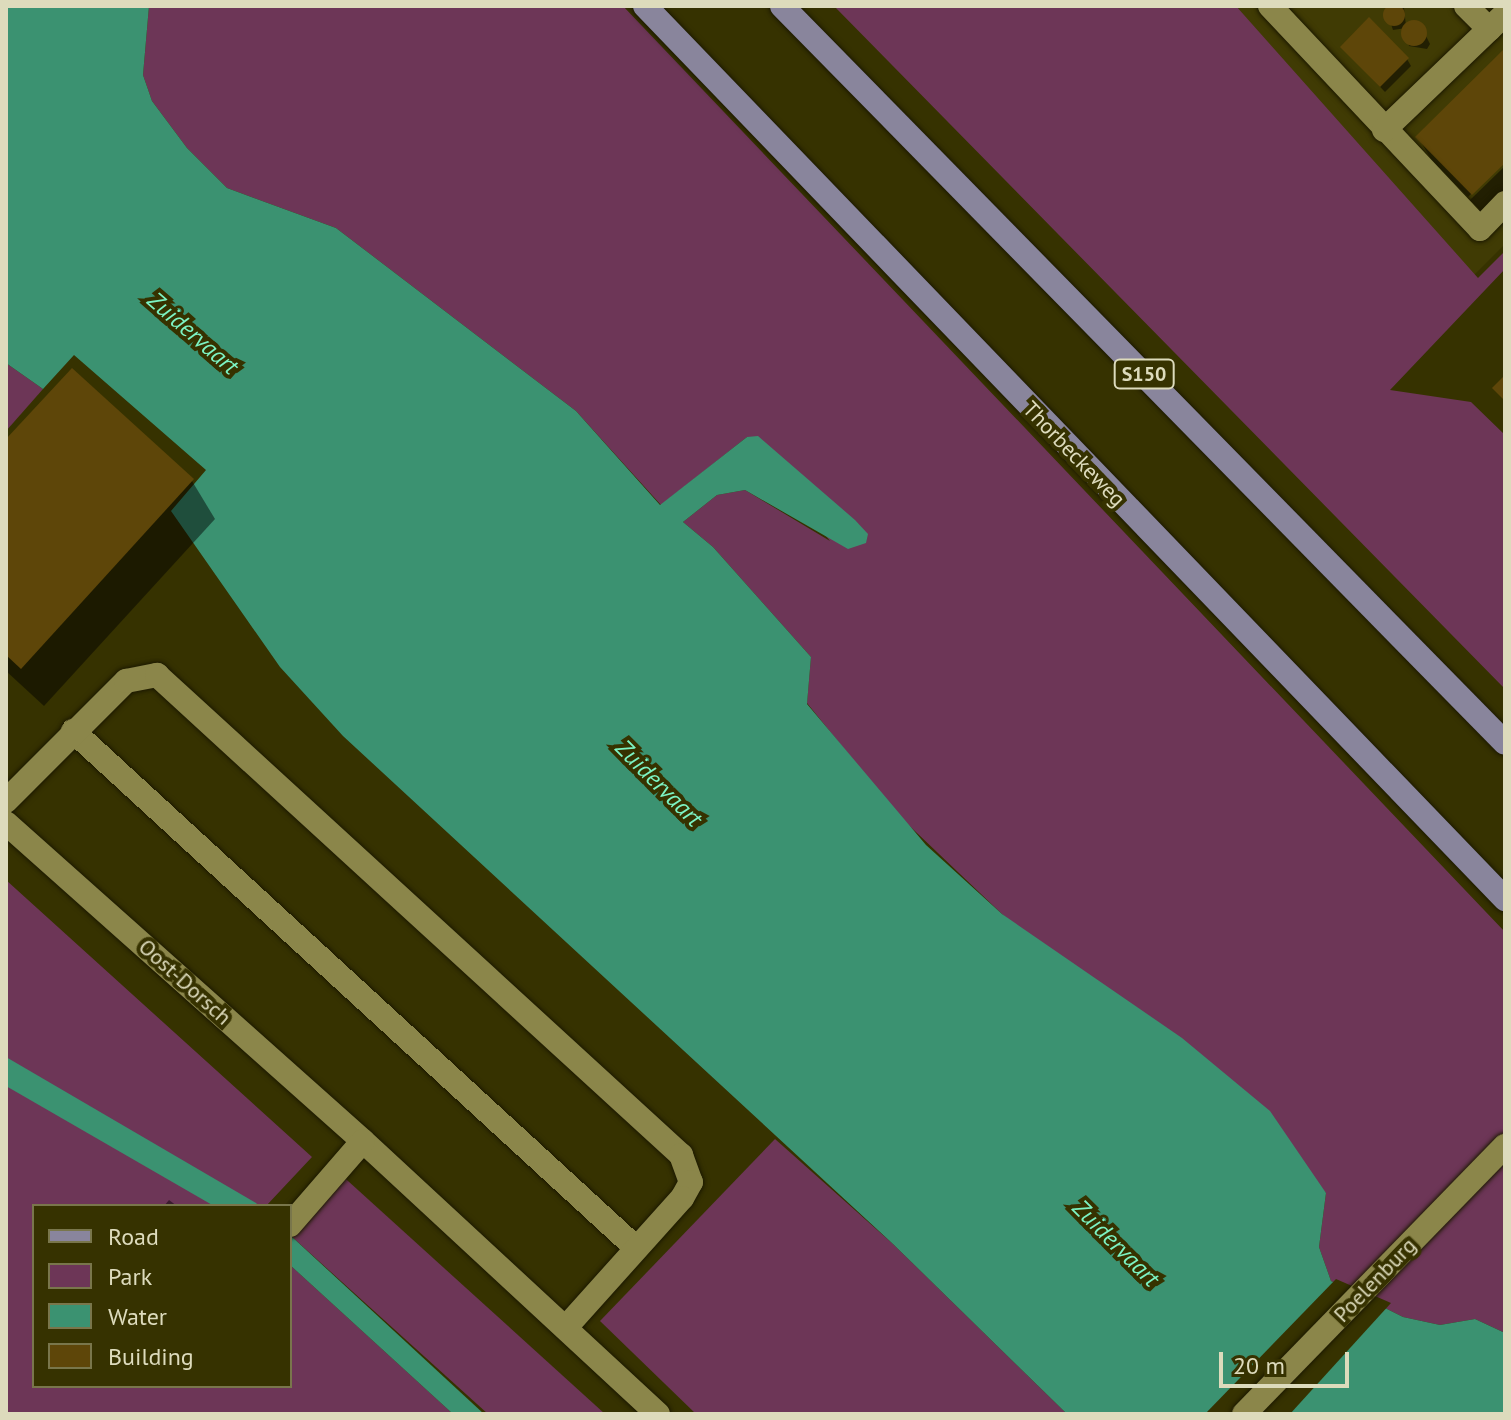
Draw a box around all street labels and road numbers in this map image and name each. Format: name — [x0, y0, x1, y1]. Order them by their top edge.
road number: S150 — [1112, 358, 1176, 390]
street label: Thorbeckeweg — [1017, 396, 1131, 512]
street label: Oost-Dorsch — [133, 933, 237, 1031]
street label: Poelenburg — [1328, 1232, 1422, 1328]

